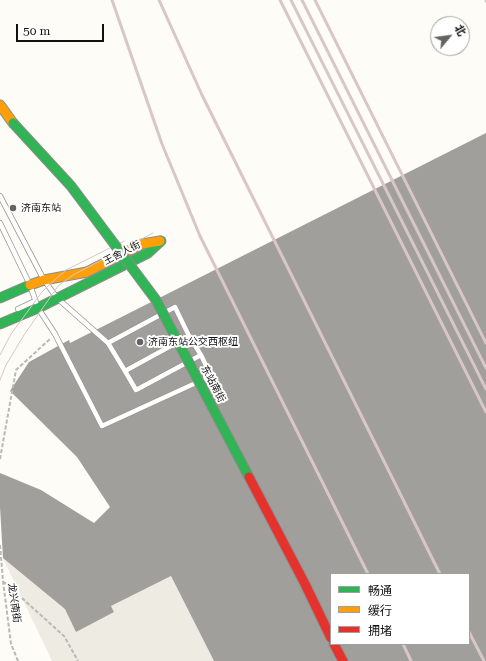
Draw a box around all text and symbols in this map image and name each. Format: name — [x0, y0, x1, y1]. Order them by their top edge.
scale bar — [18, 16, 106, 42]
north arrow — [430, 16, 470, 56]
text: 北 — [452, 22, 468, 38]
text: 50 m — [23, 24, 50, 38]
place label: 济南东站 — [21, 202, 61, 214]
marker: 济南东站 — [8, 203, 18, 213]
street label: 王舍人街 — [101, 239, 143, 267]
place label: 济南东站公交西枢纽 — [148, 336, 238, 348]
marker: 济南东站公交西枢纽 — [135, 337, 145, 347]
street label: 东站南街 — [198, 364, 228, 404]
legend — [330, 573, 470, 645]
street label: 龙兴南街 — [5, 582, 23, 624]
text: 畅通 — [368, 584, 392, 598]
text: 缓行 — [368, 604, 392, 618]
text: 拥堵 — [368, 624, 392, 638]

